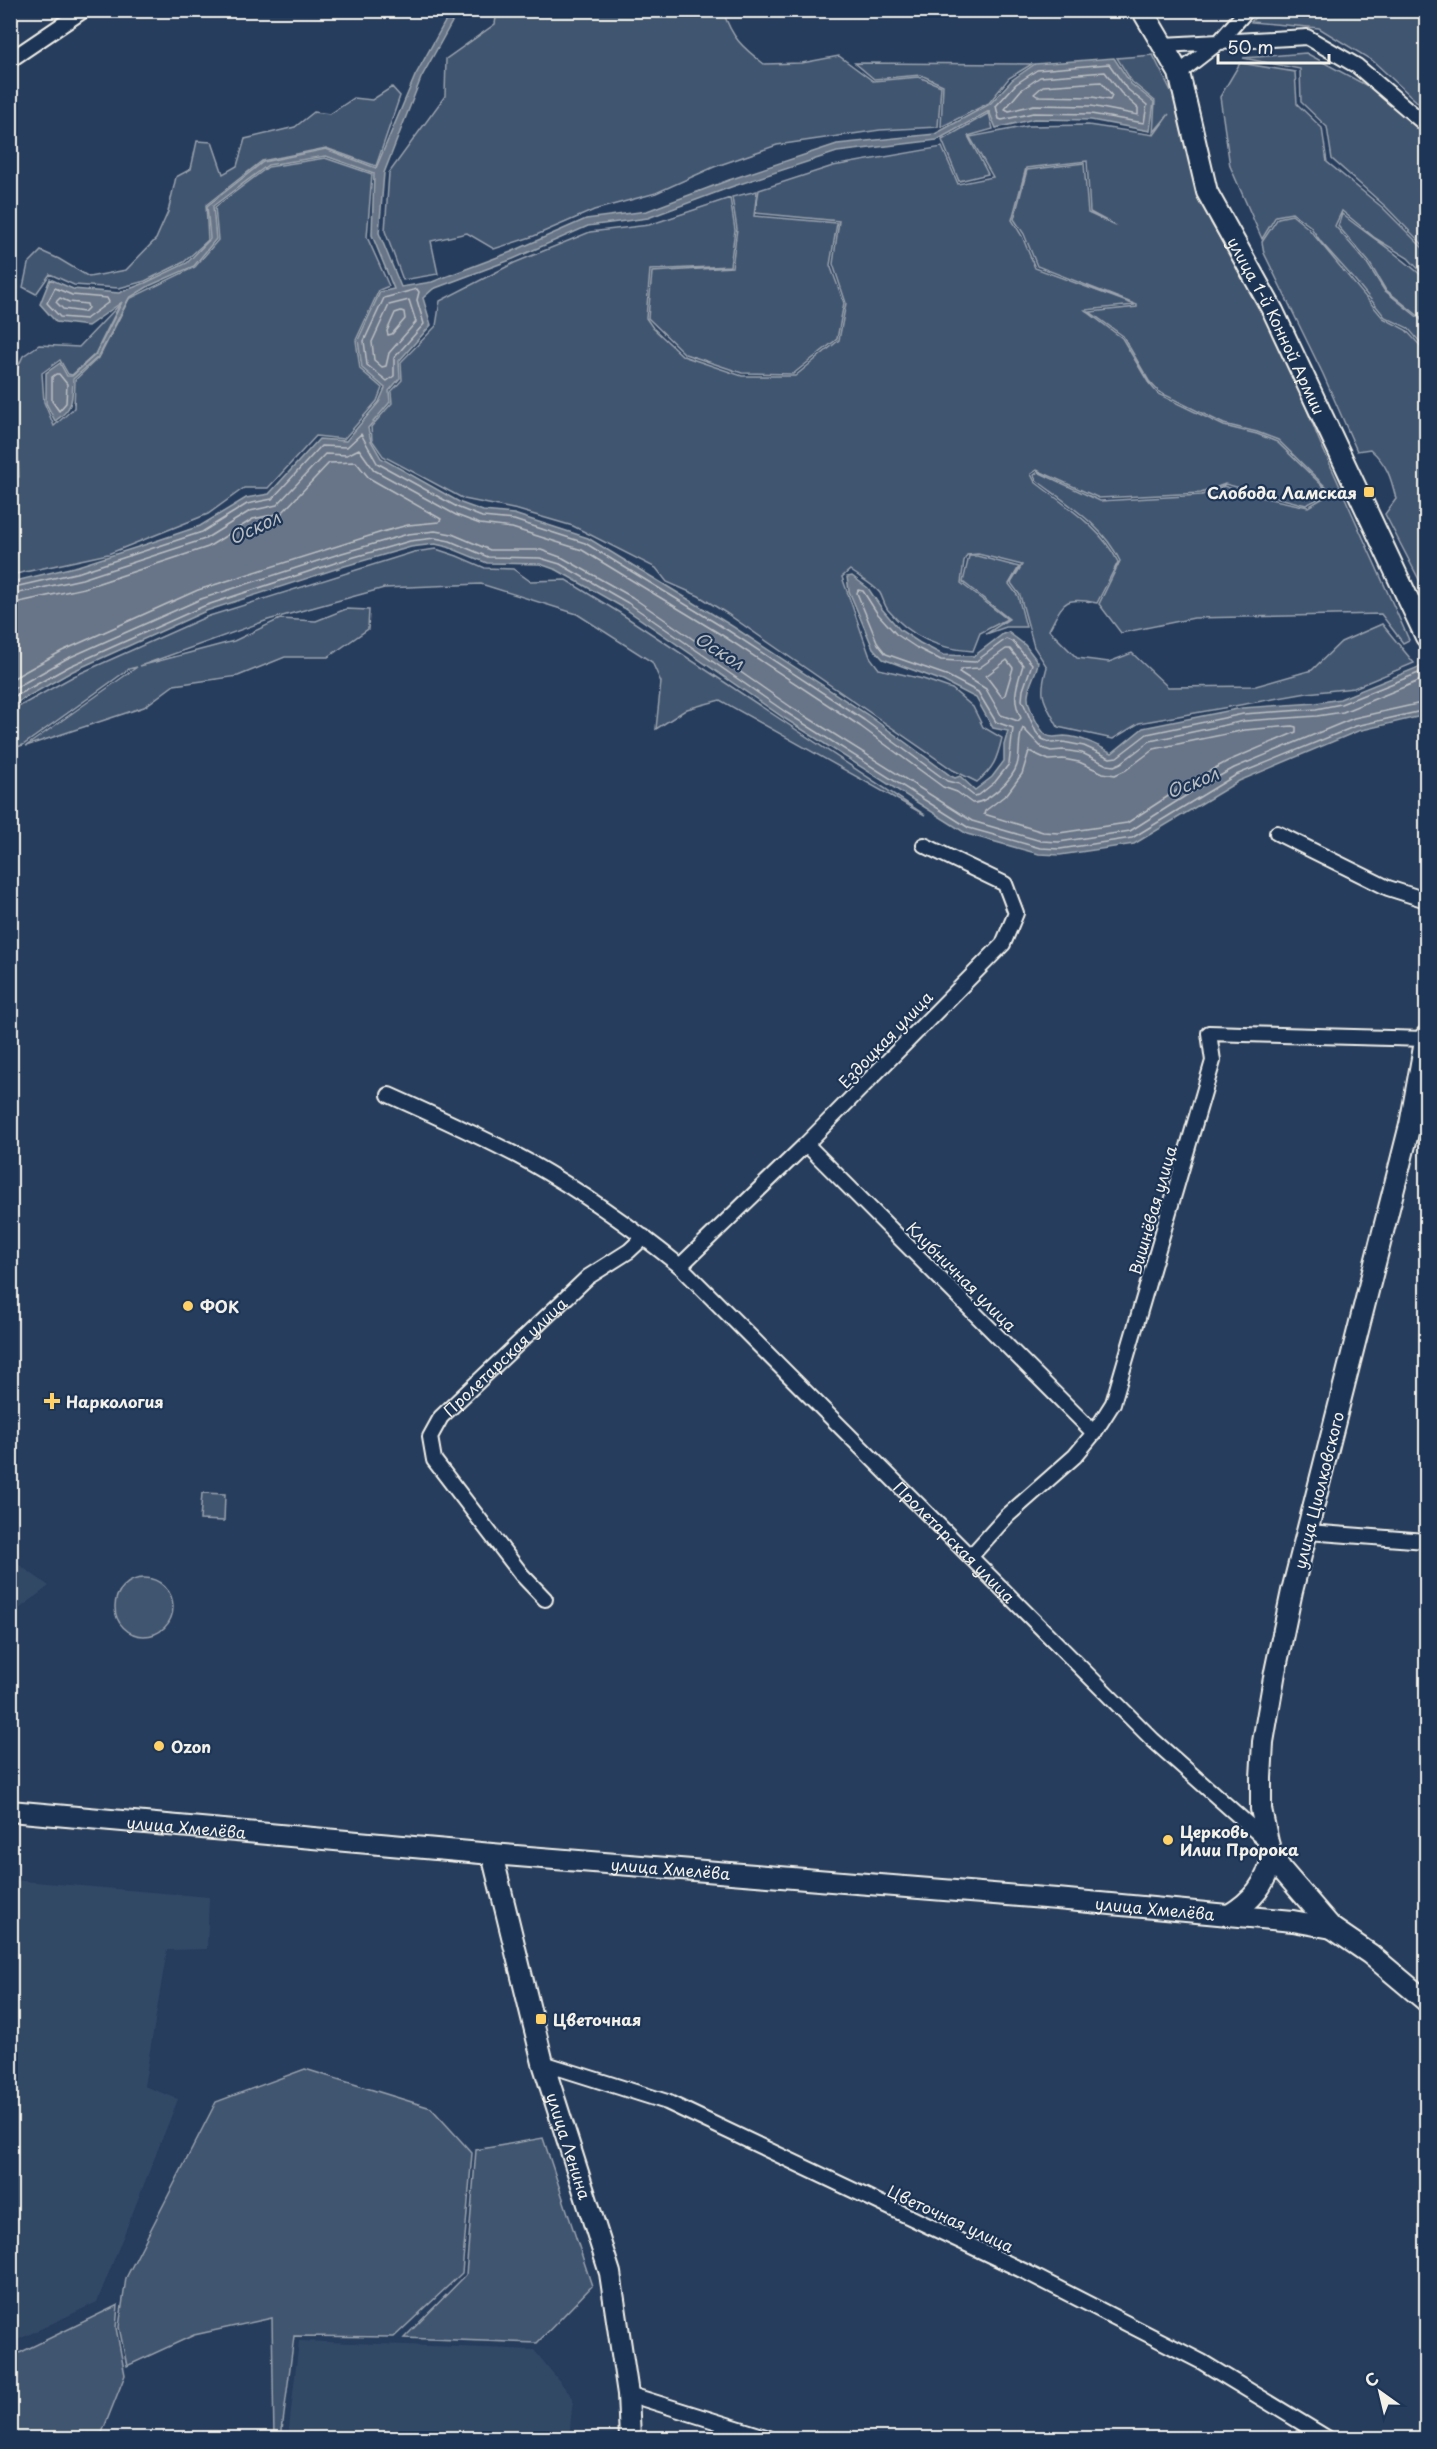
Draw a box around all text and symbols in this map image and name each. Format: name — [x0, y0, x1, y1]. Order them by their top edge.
scale bar — [1218, 27, 1329, 65]
text: 50 m — [1227, 33, 1274, 60]
street label: улица 1-й Конной Армии — [1222, 232, 1332, 418]
place label: Слобода Ламская — [1207, 480, 1357, 504]
marker: Слобода Ламская — [1362, 485, 1376, 499]
water label: Оскол — [224, 503, 284, 551]
water label: Оскол — [690, 624, 750, 676]
water label: Оскол — [1162, 759, 1222, 805]
street label: Ездоцкая улица — [832, 985, 938, 1093]
street label: Вишнёвая улица — [1122, 1143, 1182, 1277]
street label: Клубничная улица — [902, 1216, 1022, 1336]
street label: Пролетарская улица — [437, 1291, 572, 1422]
place label: ФОК — [200, 1294, 239, 1318]
marker: ФОК — [181, 1299, 195, 1313]
place label: Наркология — [66, 1389, 164, 1413]
marker: Наркология — [43, 1392, 61, 1410]
street label: улица Циолковского — [1287, 1409, 1349, 1571]
street label: Пролетарская улица — [889, 1475, 1021, 1608]
place label: Ozon — [171, 1734, 211, 1758]
marker: Ozon — [152, 1739, 166, 1753]
street label: улица Хмелёва — [126, 1809, 247, 1844]
place label: Церковь Илии Пророка — [1180, 1819, 1299, 1861]
marker: Церковь Илии Пророка — [1161, 1833, 1175, 1847]
street label: улица Хмелёва — [610, 1852, 731, 1885]
street label: улица Хмелёва — [1094, 1891, 1216, 1926]
place label: Цветочная — [553, 2007, 641, 2031]
marker: Цветочная — [534, 2012, 548, 2026]
street label: улица Ленина — [541, 2089, 598, 2202]
street label: Цветочная улица — [884, 2178, 1018, 2258]
north arrow — [1350, 2362, 1410, 2422]
text: С — [1359, 2365, 1383, 2392]

